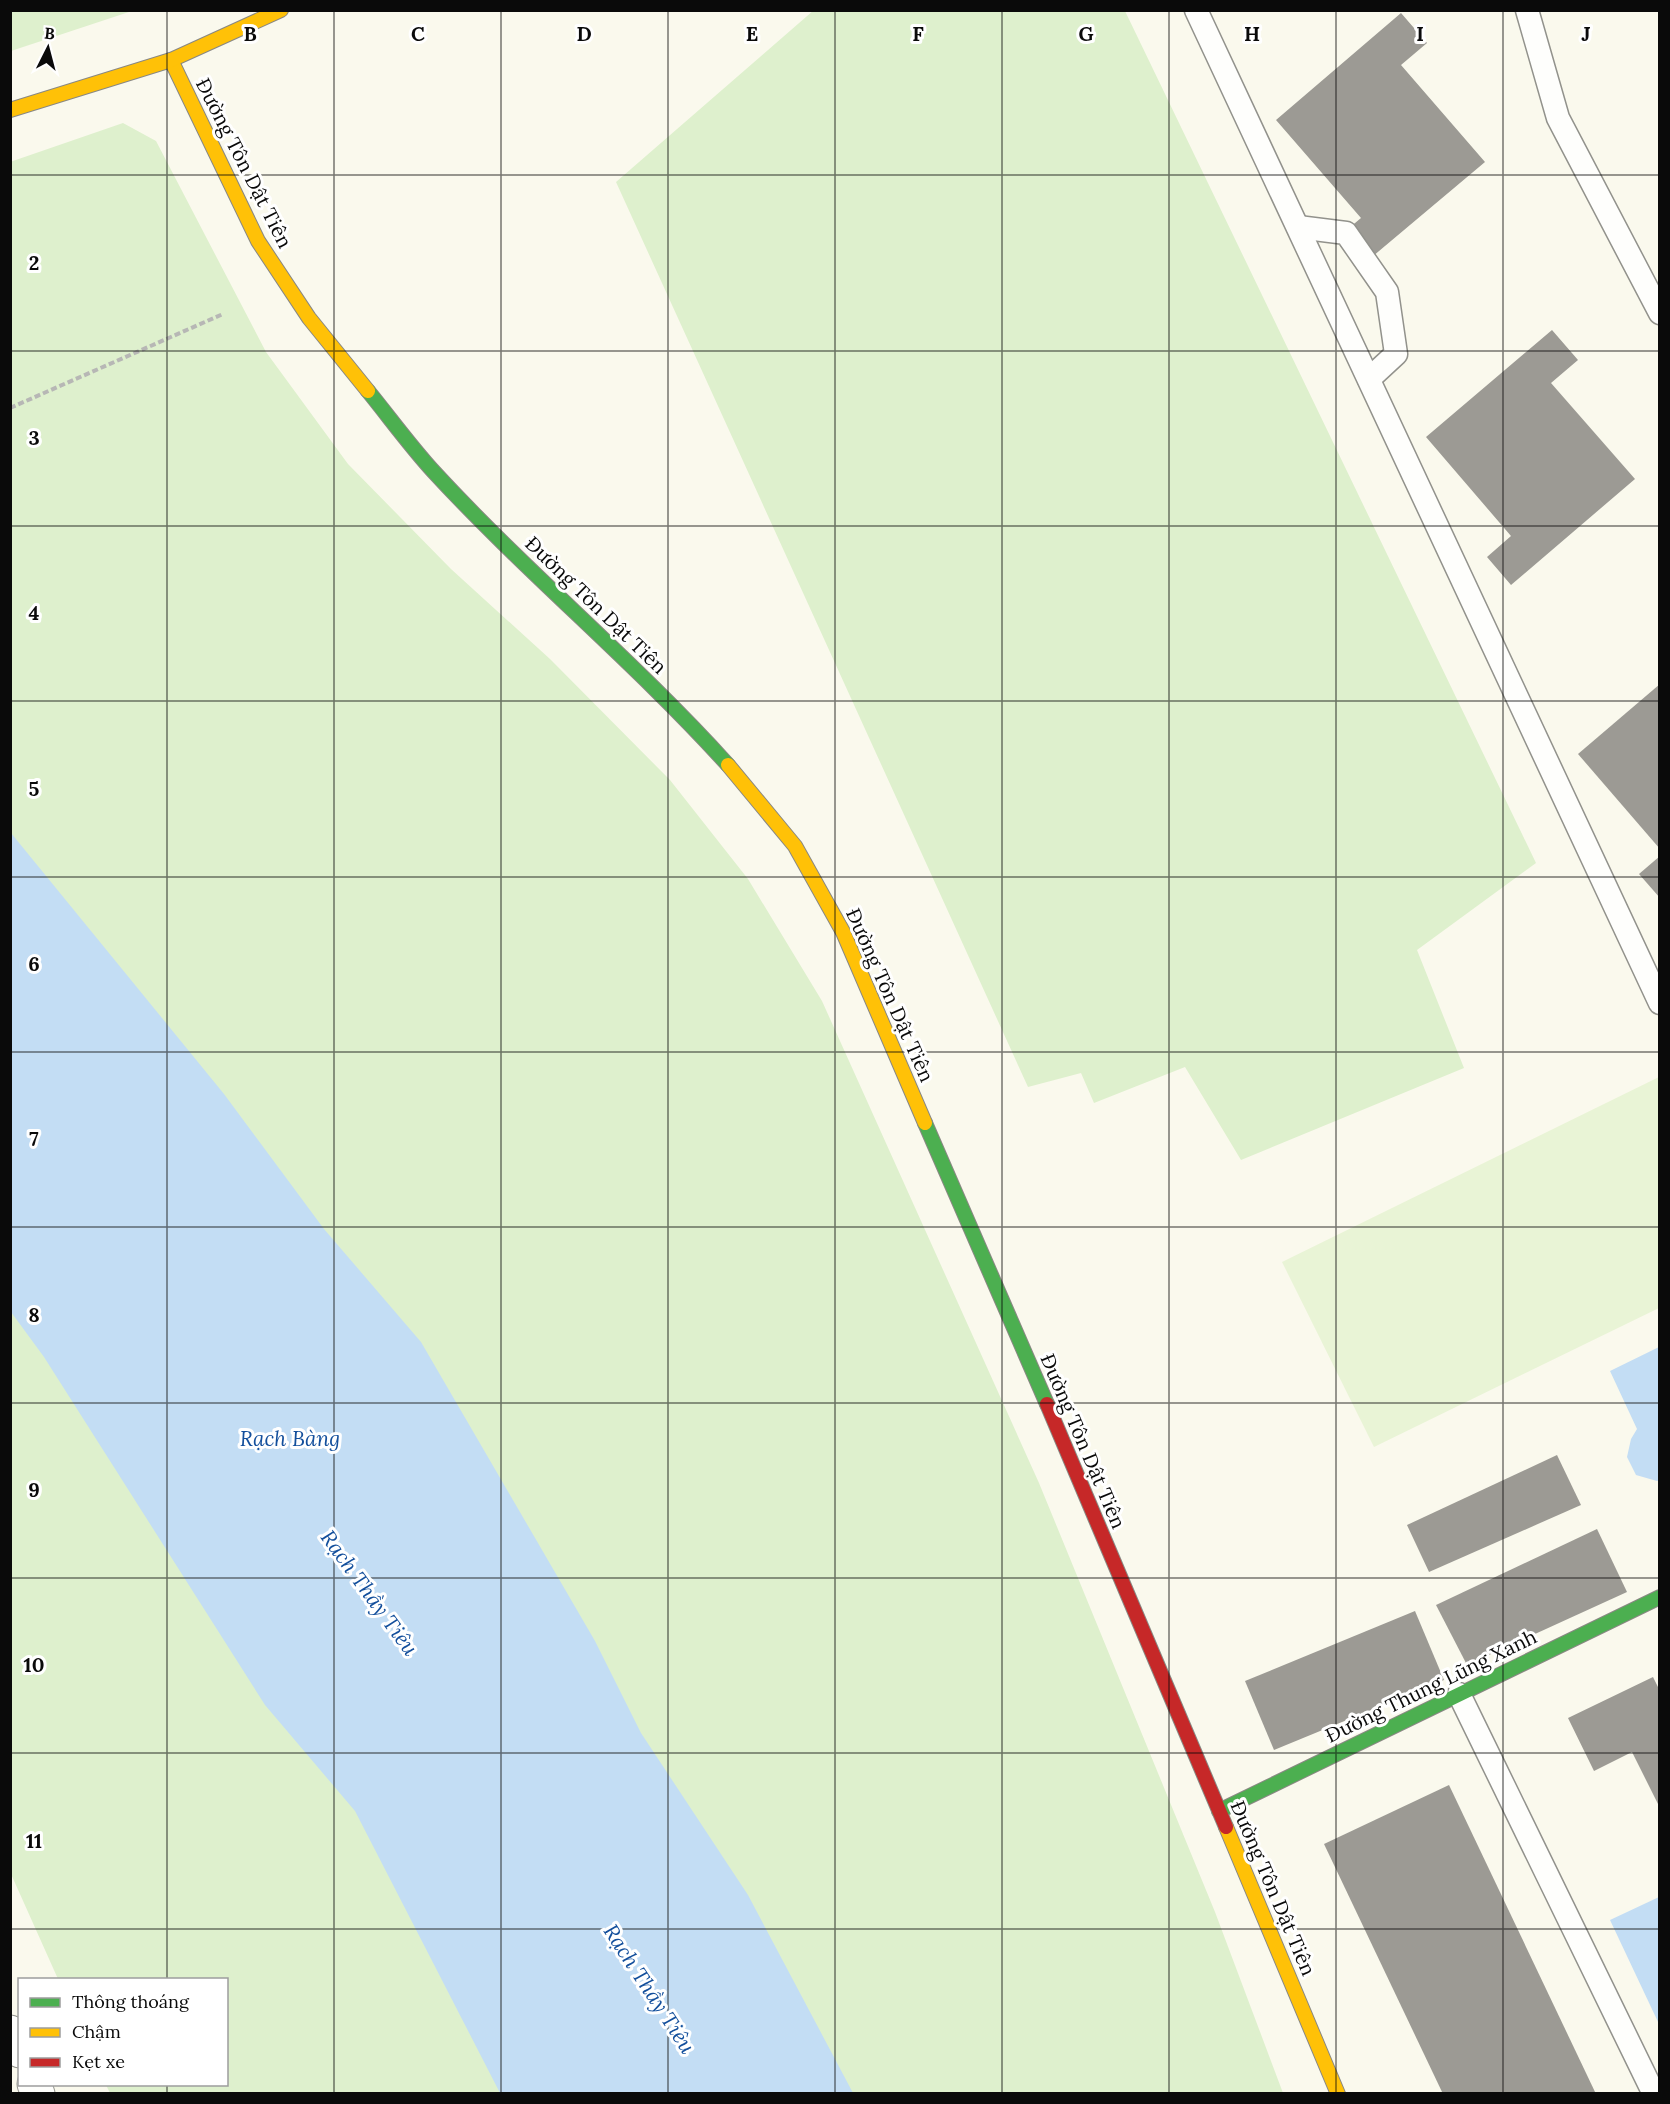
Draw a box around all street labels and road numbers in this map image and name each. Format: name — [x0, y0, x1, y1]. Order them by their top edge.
street label: Đường Tôn Dật Tiên — [191, 74, 298, 252]
street label: Đường Tôn Dật Tiên — [520, 531, 672, 679]
street label: Đường Tôn Dật Tiên — [841, 904, 940, 1086]
street label: Đường Tôn Dật Tiên — [1035, 1350, 1132, 1532]
street label: Đường Thung Lũng Xanh — [1321, 1623, 1541, 1748]
street label: Đường Tôn Dật Tiên — [1225, 1797, 1322, 1979]

